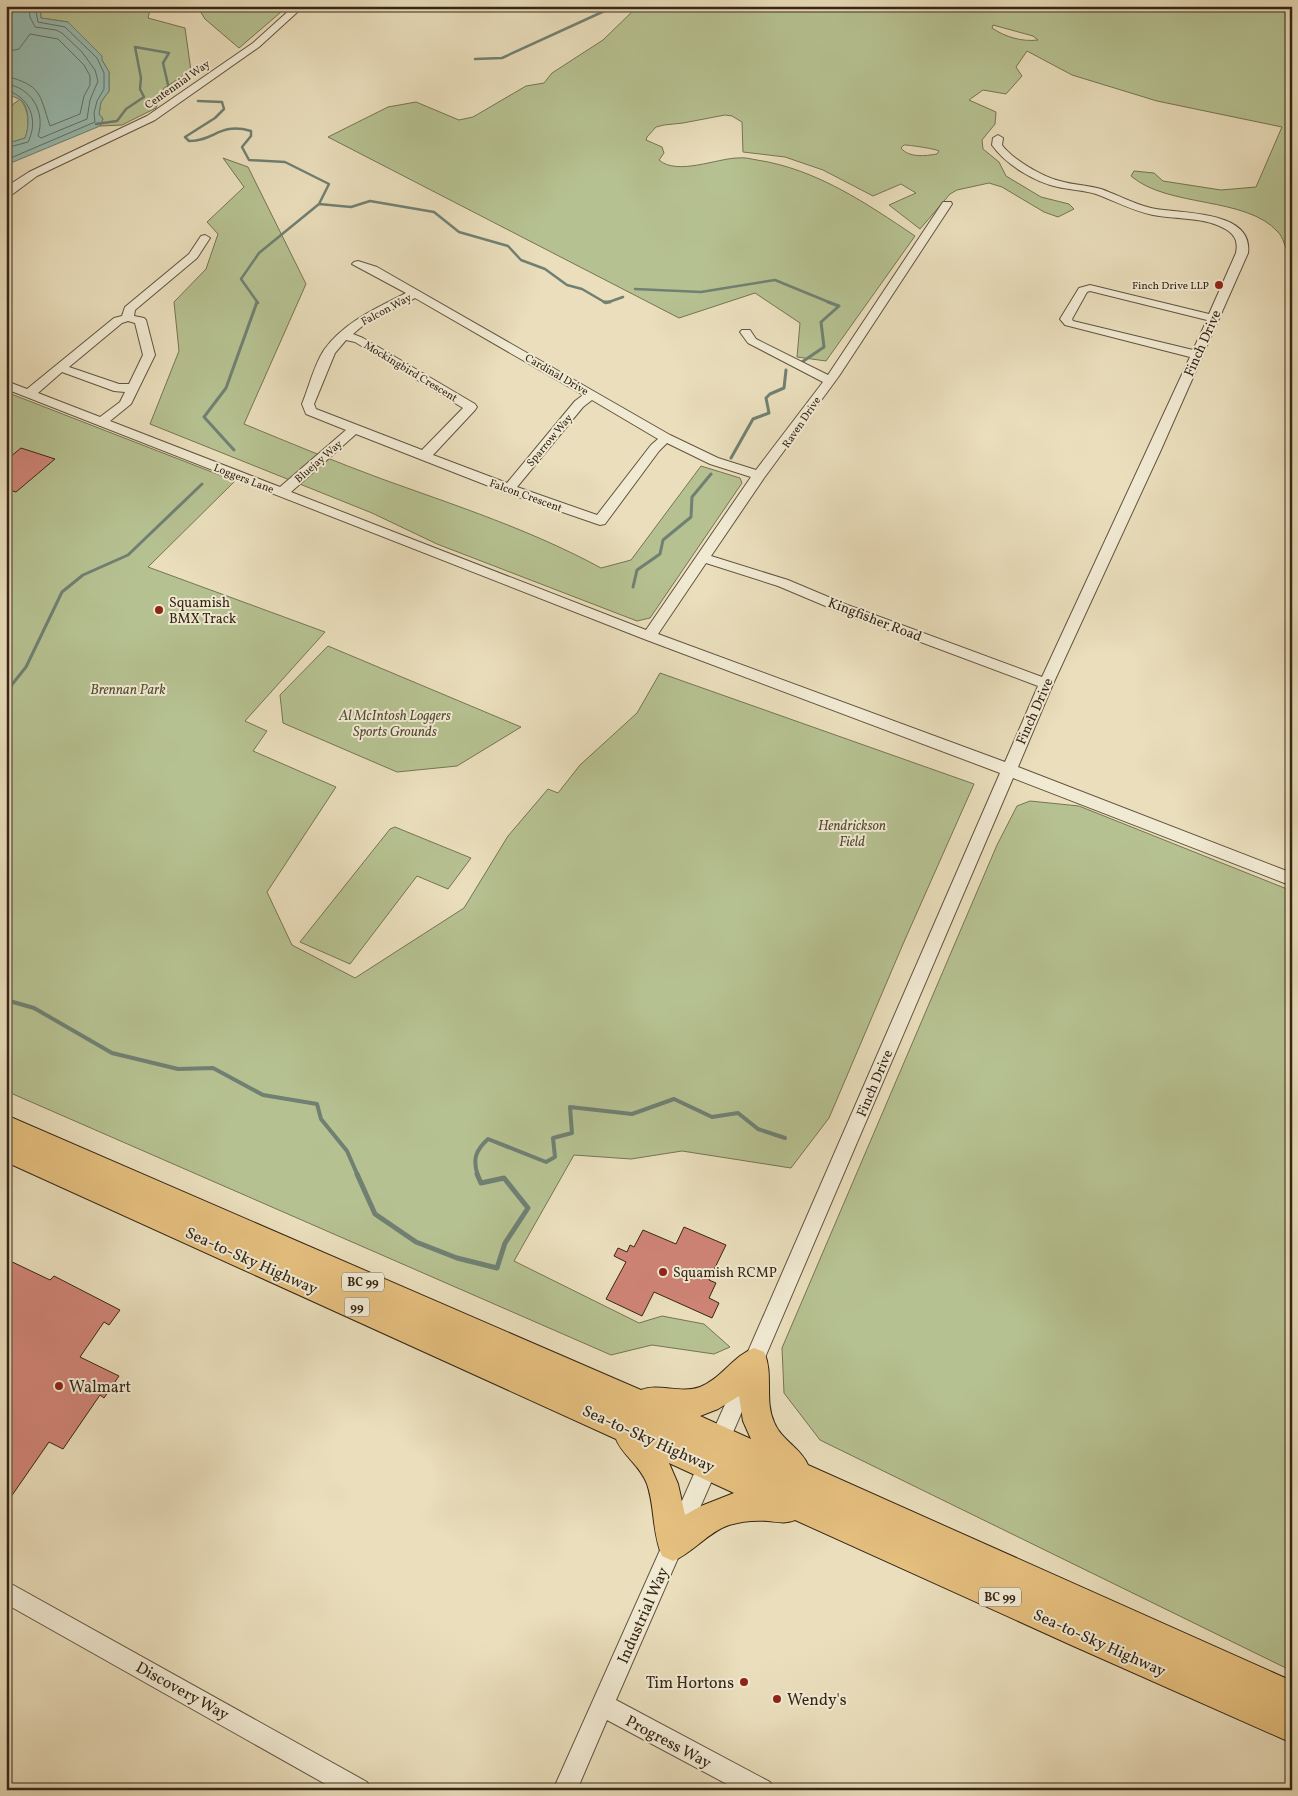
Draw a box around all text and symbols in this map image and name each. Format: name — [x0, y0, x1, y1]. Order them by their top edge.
street label: Centennial Way — [142, 57, 213, 113]
place label: Finch Drive LLP — [1132, 279, 1209, 294]
marker: Finch Drive LLP — [1213, 279, 1225, 291]
street label: Falcon Way — [359, 291, 415, 330]
street label: Finch Drive — [1180, 307, 1227, 380]
street label: Mockingbird Crescent — [361, 338, 460, 406]
street label: Cardinal Drive — [522, 351, 591, 400]
street label: Raven Drive — [779, 394, 825, 452]
street label: Sparrow Way — [524, 412, 577, 470]
street label: Bluejay Way — [292, 437, 346, 487]
street label: Loggers Lane — [211, 461, 276, 498]
street label: Falcon Crescent — [487, 476, 564, 517]
place label: Squamish BMX Track — [169, 594, 237, 629]
street label: Kingfisher Road — [825, 594, 924, 647]
marker: Squamish BMX Track — [153, 604, 165, 616]
street label: Finch Drive — [1012, 675, 1059, 748]
park label: Brennan Park — [90, 681, 166, 700]
park label: Al McIntosh Loggers Sports Grounds — [338, 707, 451, 742]
park label: Hendrickson Field — [818, 817, 886, 852]
street label: Finch Drive — [853, 1047, 898, 1120]
street label: Sea-to-Sky Highway — [181, 1223, 321, 1301]
place label: Squamish RCMP — [673, 1264, 777, 1283]
marker: Squamish RCMP — [657, 1266, 669, 1278]
road number: BC 99 — [342, 1272, 384, 1291]
road number: 99 — [344, 1298, 370, 1316]
place label: Walmart — [69, 1377, 132, 1399]
marker: Walmart — [53, 1380, 65, 1392]
street label: Sea-to-Sky Highway — [578, 1401, 718, 1479]
street label: Industrial Way — [613, 1564, 675, 1668]
road number: BC 99 — [979, 1588, 1021, 1606]
street label: Sea-to-Sky Highway — [1029, 1605, 1169, 1683]
street label: Discovery Way — [131, 1657, 233, 1727]
place label: Tim Hortons — [646, 1673, 734, 1695]
marker: Tim Hortons — [738, 1676, 750, 1688]
place label: Wendy's — [787, 1690, 847, 1712]
marker: Wendy's — [771, 1693, 783, 1705]
street label: Progress Way — [621, 1711, 715, 1775]

